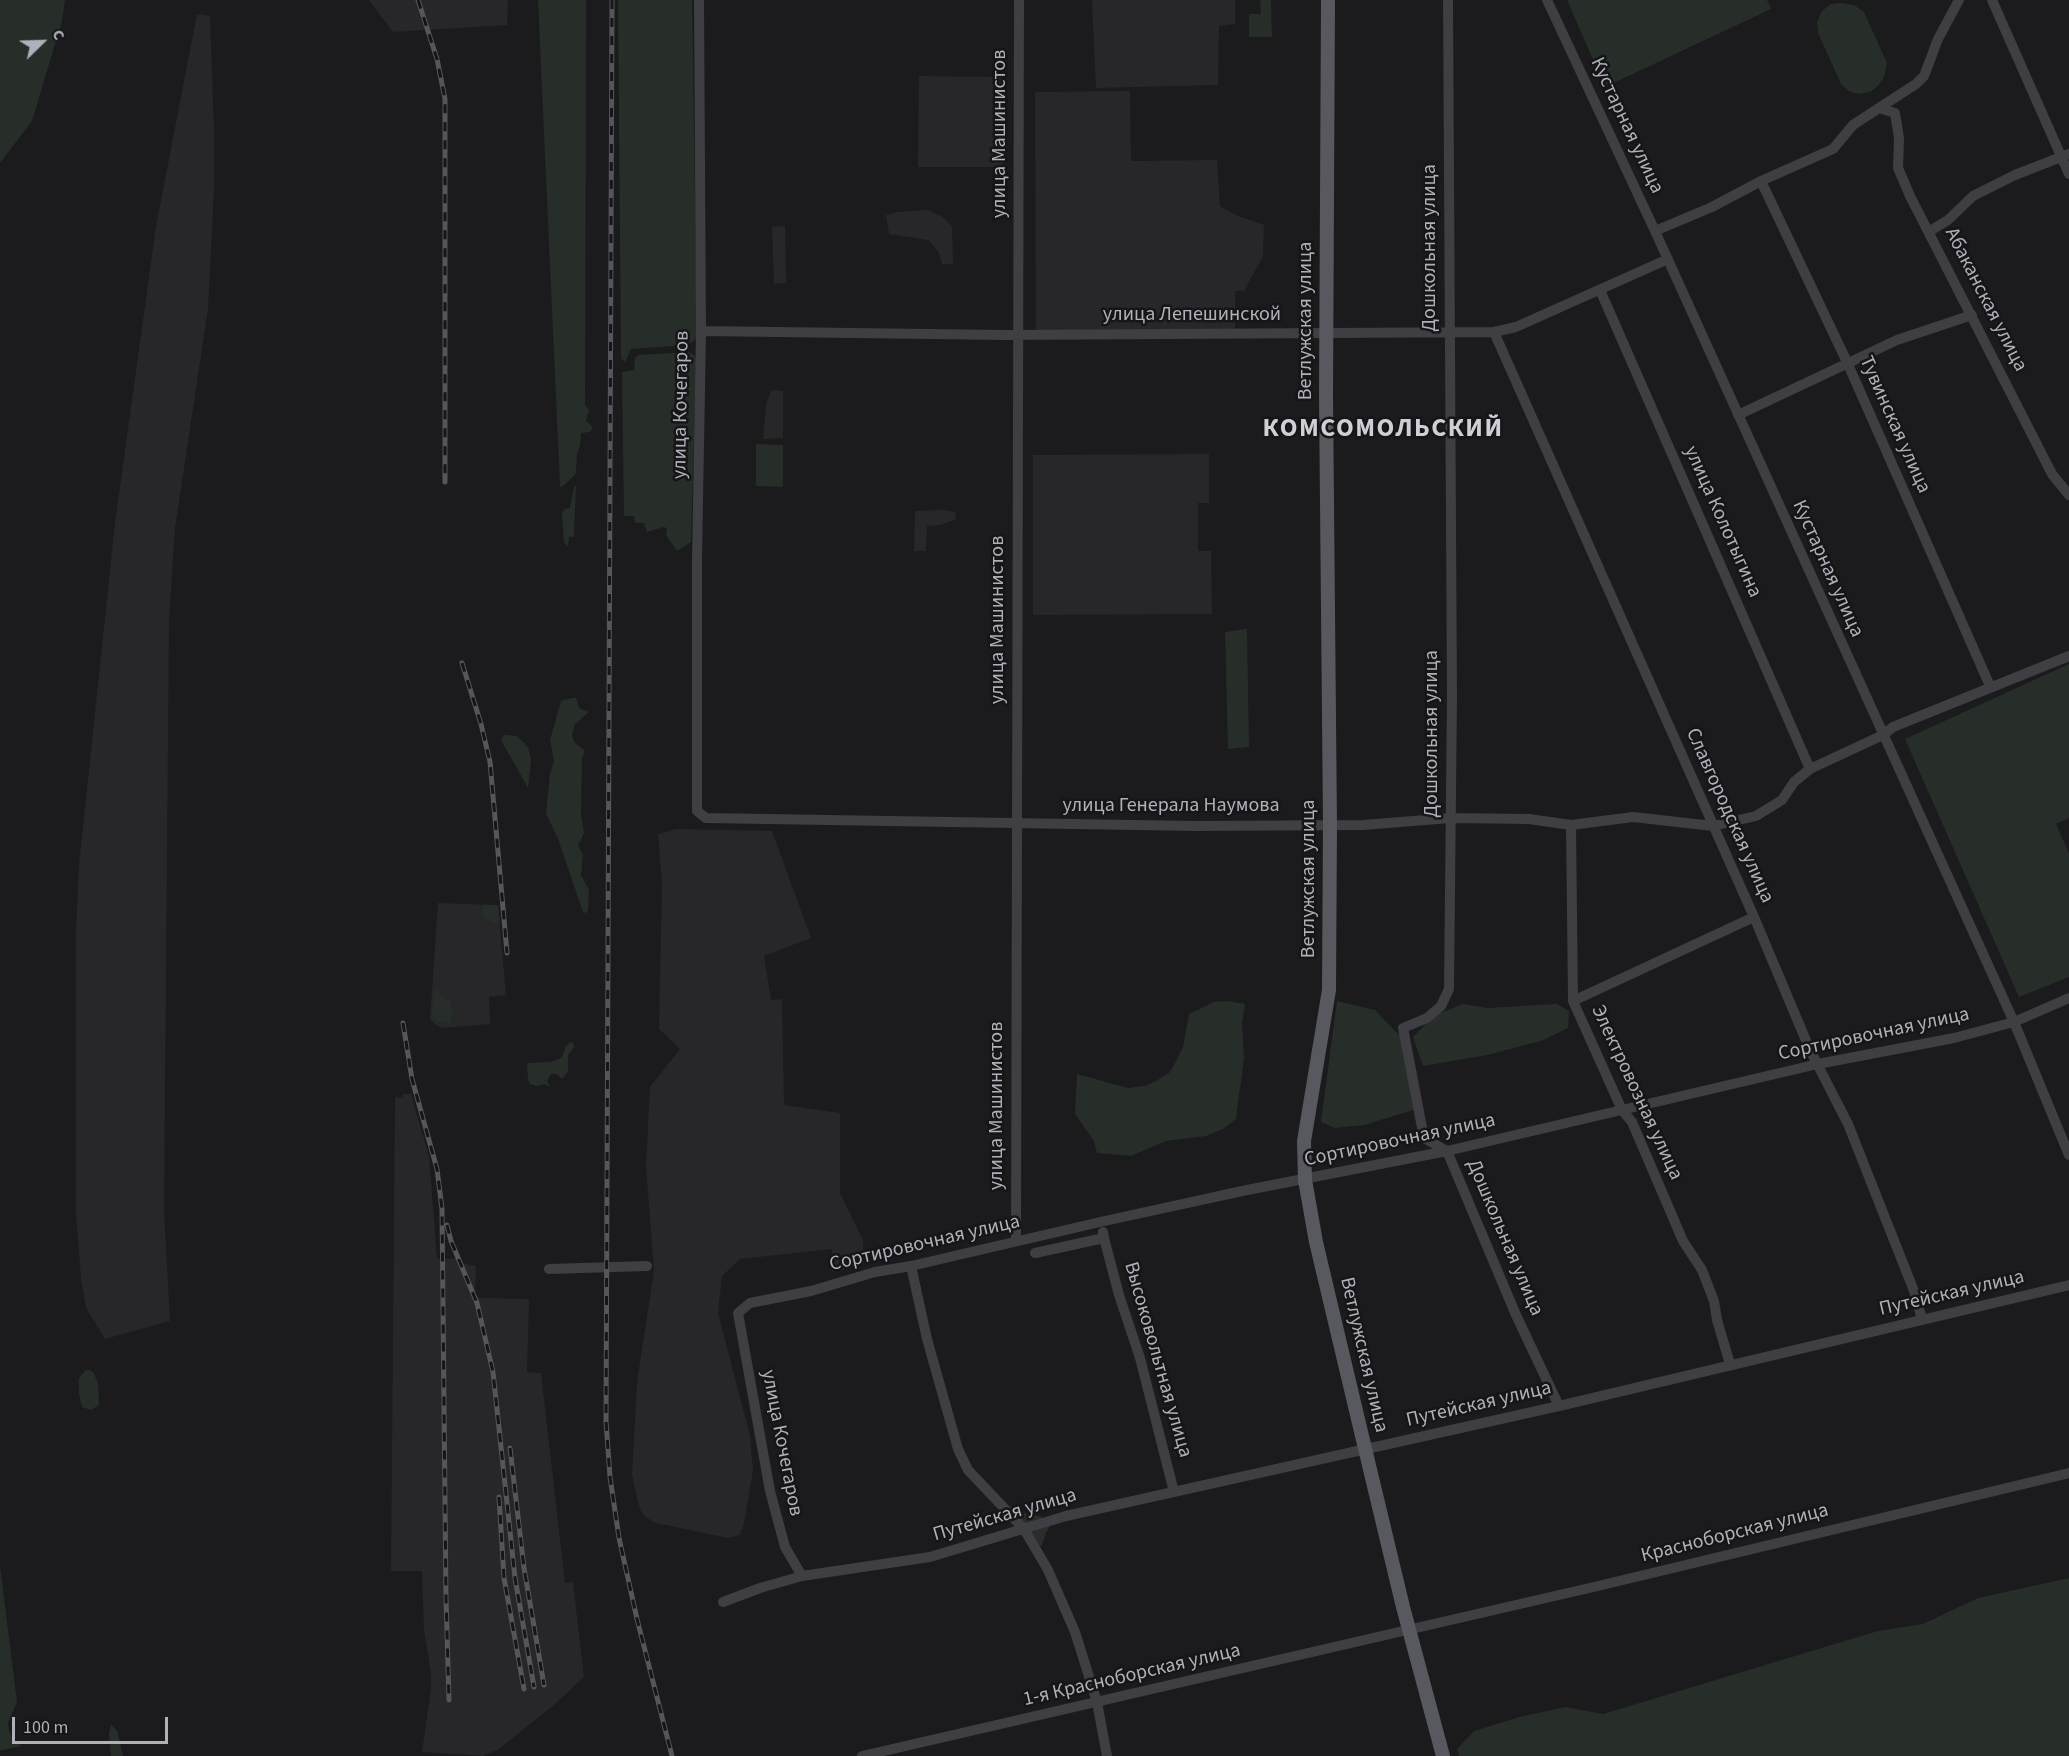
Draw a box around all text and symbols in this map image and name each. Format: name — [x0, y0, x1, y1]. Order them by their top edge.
north arrow — [12, 12, 72, 72]
text: С — [47, 26, 71, 44]
street label: улица Машинистов — [989, 50, 1013, 218]
street label: Кустарная улица — [1584, 54, 1668, 198]
street label: Дошкольная улица — [1419, 164, 1443, 332]
street label: Абаканская улица — [1938, 224, 2032, 376]
street label: Ветлужская улица — [1295, 242, 1319, 400]
street label: улица Лепешинской — [1103, 304, 1281, 328]
street label: улица Кочегаров — [669, 331, 695, 479]
street label: Тувинская улица — [1853, 353, 1935, 497]
district label: КОМСОМОЛЬСКИЙ — [1262, 414, 1504, 446]
street label: улица Колотыгина — [1678, 443, 1766, 601]
street label: Кустарная улица — [1786, 497, 1868, 641]
street label: улица Машинистов — [987, 536, 1011, 704]
street label: Дошкольная улица — [1421, 650, 1445, 818]
street label: Славгородская улица — [1680, 725, 1778, 907]
street label: улица Генерала Наумова — [1062, 795, 1280, 819]
street label: Ветлужская улица — [1298, 800, 1322, 958]
street label: Электровозная улица — [1585, 1002, 1687, 1184]
street label: Сортировочная улица — [1776, 1003, 1972, 1067]
street label: улица Машинистов — [986, 1022, 1010, 1190]
street label: Сортировочная улица — [1302, 1109, 1498, 1173]
street label: Дошкольная улица — [1460, 1156, 1548, 1320]
street label: Сортировочная улица — [827, 1210, 1023, 1278]
street label: Высоковольтная улица — [1118, 1259, 1196, 1461]
street label: Путейская улица — [1877, 1266, 2027, 1322]
street label: Ветлужская улица — [1333, 1275, 1393, 1435]
street label: улица Кочегаров — [755, 1368, 807, 1518]
street label: Путейская улица — [1404, 1377, 1554, 1433]
street label: Путейская улица — [931, 1484, 1079, 1548]
street label: Красноборская улица — [1639, 1499, 1831, 1569]
street label: 1-я Красноборская улица — [1021, 1639, 1243, 1713]
scale bar — [15, 1705, 171, 1743]
text: 100 m — [23, 1715, 68, 1740]

